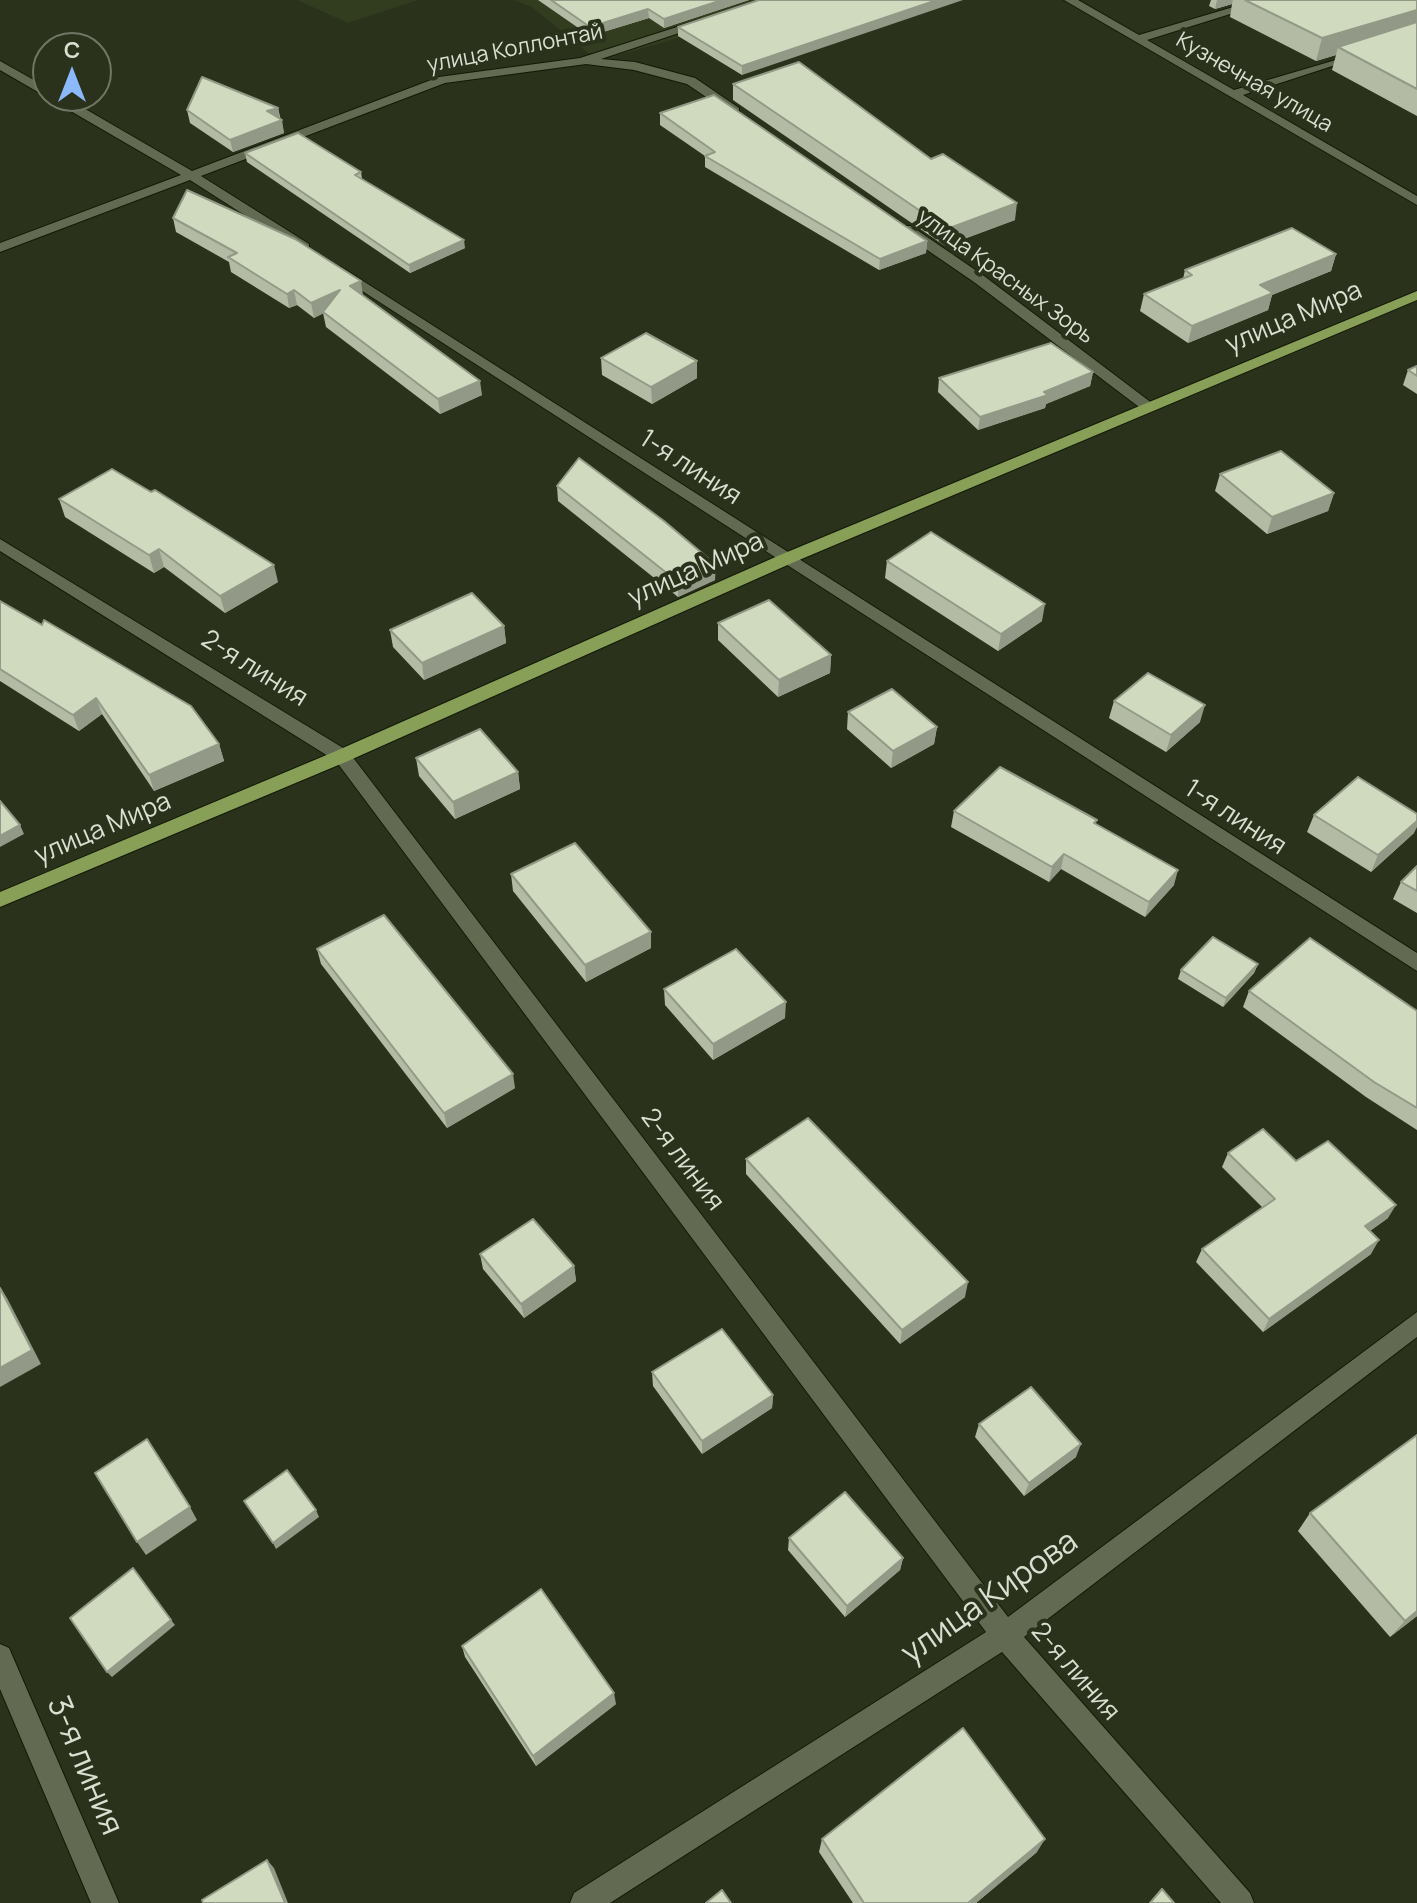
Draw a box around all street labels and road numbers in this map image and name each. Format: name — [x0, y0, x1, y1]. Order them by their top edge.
street label: улица Коллонтай — [425, 19, 605, 79]
street label: Кузнечная улица — [1171, 27, 1337, 139]
street label: улица Красных Зорь — [912, 204, 1098, 350]
street label: улица Мира — [1221, 275, 1367, 361]
street label: 1-я линия — [633, 424, 747, 512]
street label: улица Мира — [623, 526, 769, 614]
street label: 2-я линия — [195, 624, 313, 714]
street label: 1-я линия — [1178, 774, 1292, 862]
street label: улица Мира — [30, 786, 176, 872]
street label: 2-я линия — [634, 1103, 730, 1217]
street label: улица Кирова — [894, 1523, 1086, 1673]
street label: 2-я линия — [1024, 1617, 1126, 1727]
street label: 3-я линия — [38, 1691, 130, 1841]

